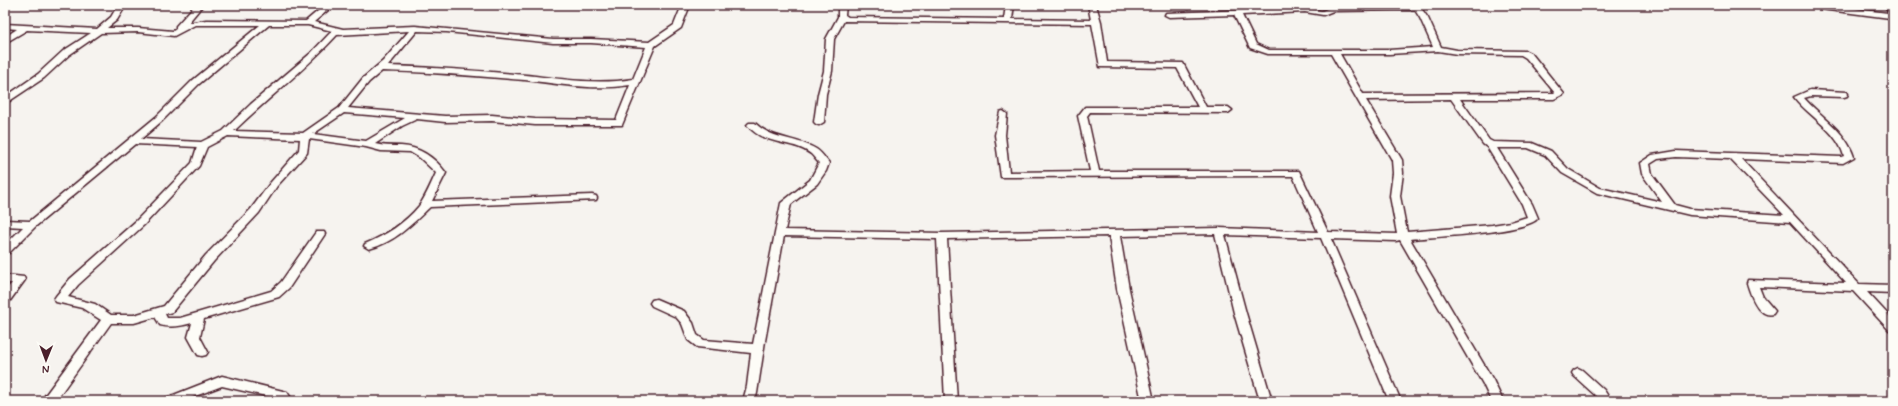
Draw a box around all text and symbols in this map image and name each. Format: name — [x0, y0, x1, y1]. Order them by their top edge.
north arrow — [26, 340, 66, 380]
text: N — [42, 362, 50, 376]

